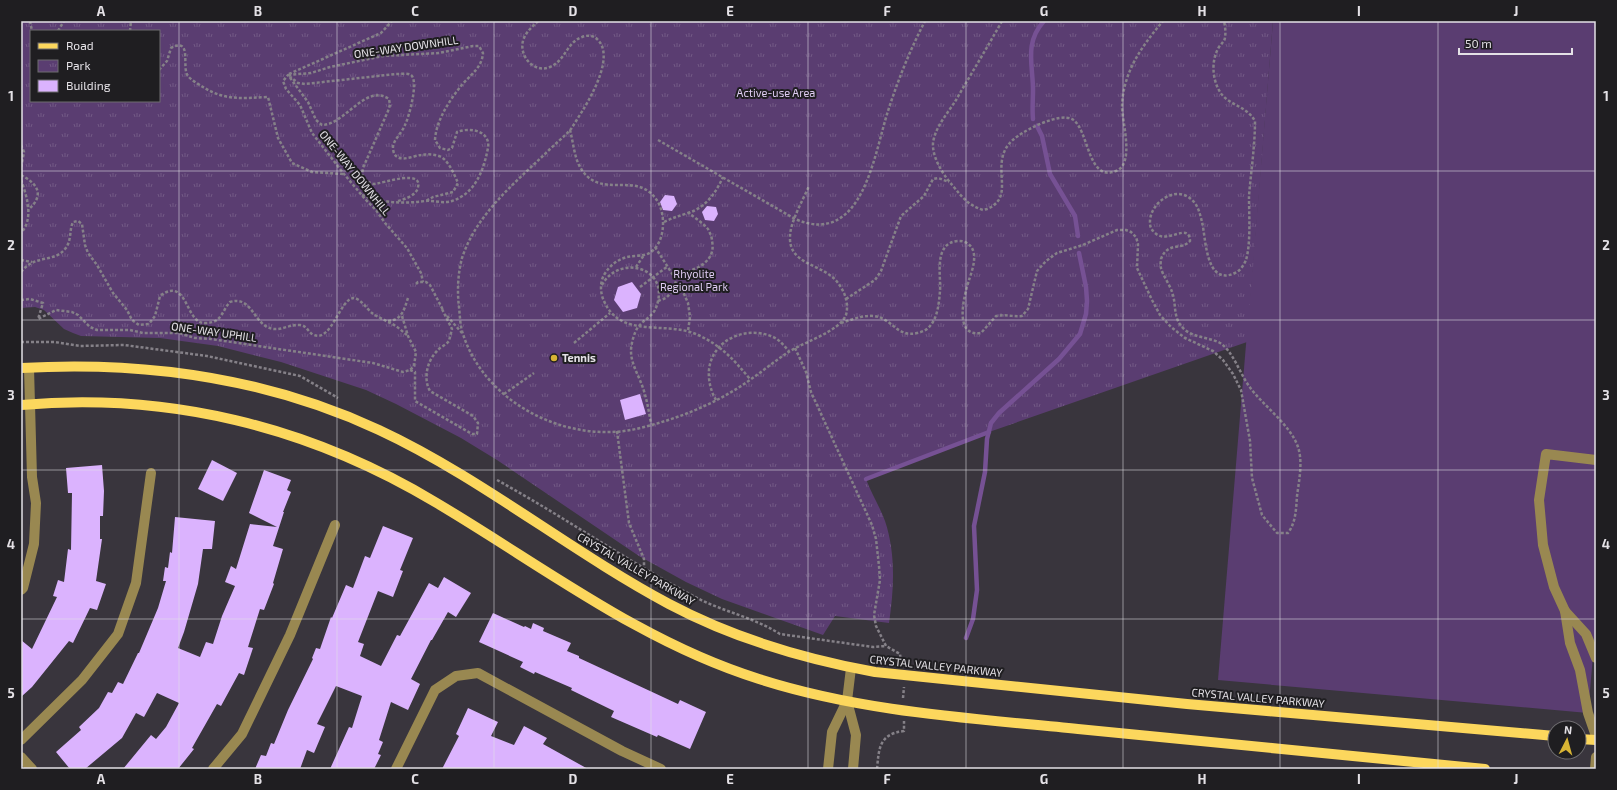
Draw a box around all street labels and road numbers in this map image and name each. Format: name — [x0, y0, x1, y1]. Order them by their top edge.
street label: ONE-WAY DOWNHILL — [353, 33, 459, 60]
street label: ONE-WAY DOWNHILL — [317, 128, 394, 218]
street label: ONE-WAY UPHILL — [170, 319, 258, 344]
street label: CRYSTAL VALLEY PARKWAY — [575, 530, 698, 608]
street label: CRYSTAL VALLEY PARKWAY — [869, 652, 1004, 679]
street label: CRYSTAL VALLEY PARKWAY — [1191, 685, 1326, 710]

